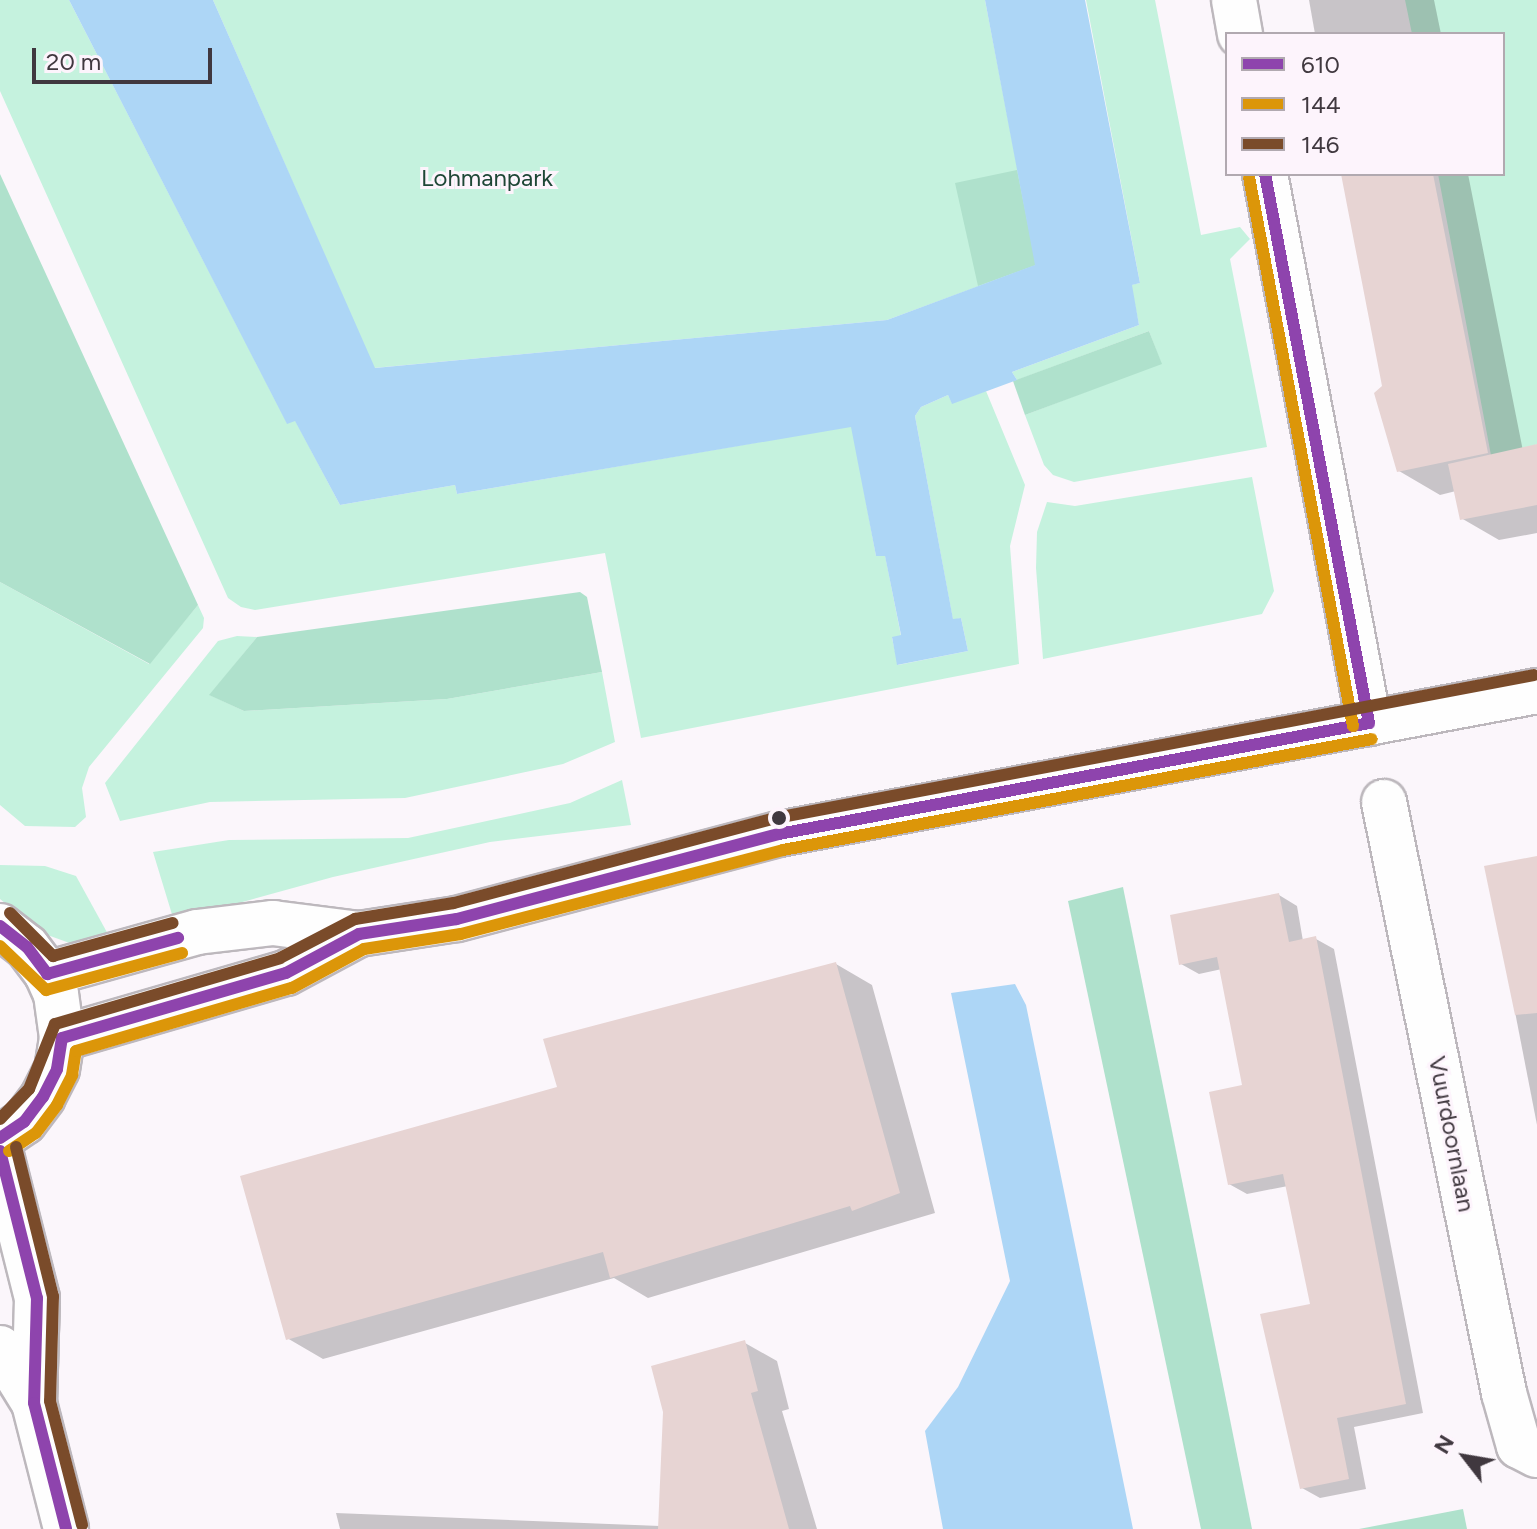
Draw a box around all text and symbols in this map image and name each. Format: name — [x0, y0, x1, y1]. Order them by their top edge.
scale bar — [36, 32, 216, 82]
legend — [1225, 32, 1505, 176]
text: 20 m — [46, 47, 101, 76]
text: 610 — [1301, 50, 1340, 79]
text: 144 — [1301, 90, 1341, 119]
text: 146 — [1301, 130, 1339, 159]
park label: Lohmanpark — [421, 164, 553, 192]
unlabelled marker — [771, 810, 787, 826]
street label: Vuurdoornlaan — [1423, 1054, 1481, 1214]
north arrow — [1425, 1417, 1505, 1497]
text: N — [1428, 1430, 1460, 1459]

